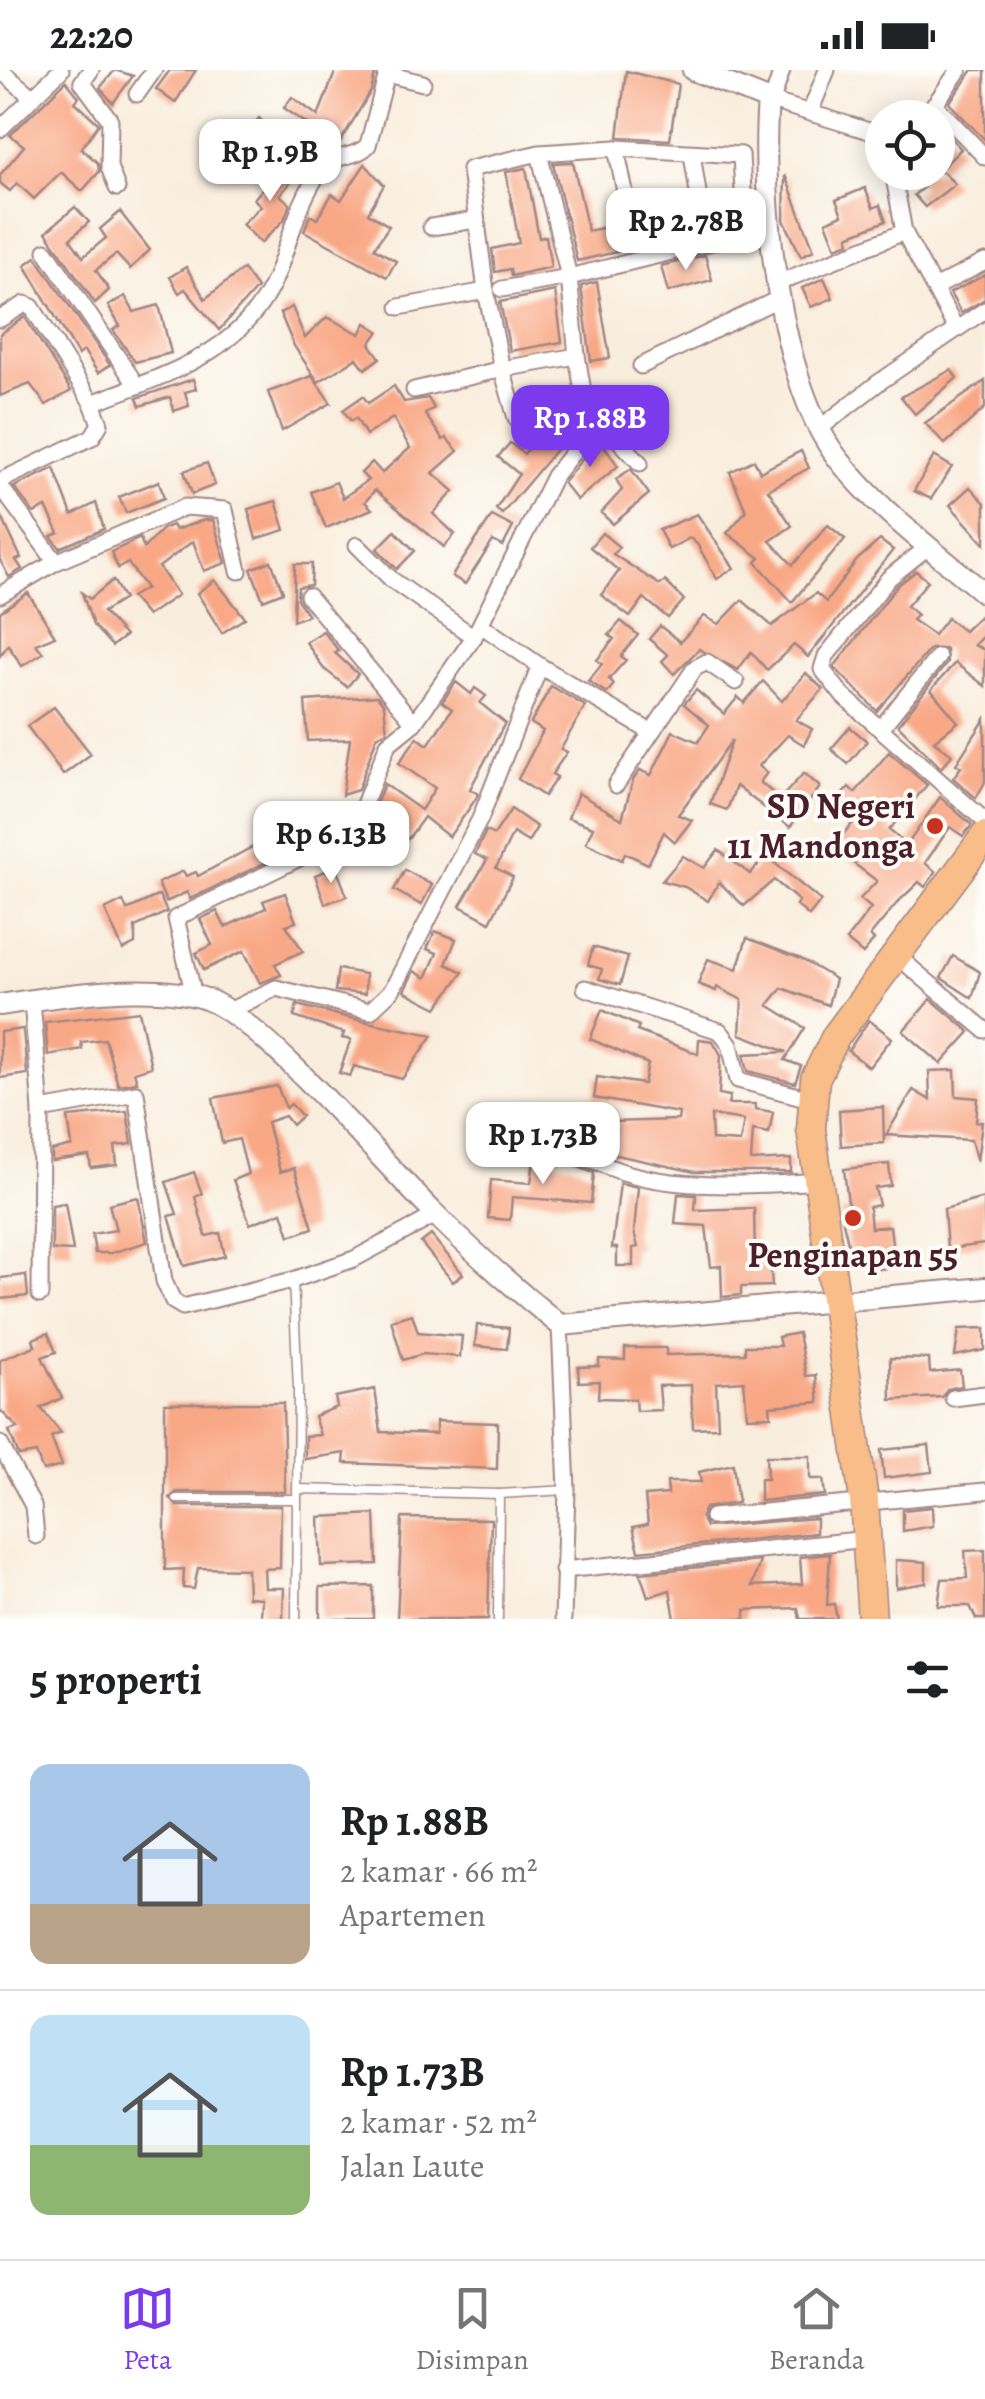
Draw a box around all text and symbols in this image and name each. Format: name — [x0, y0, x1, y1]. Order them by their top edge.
text: 22:20 — [50, 9, 133, 61]
map controls — [865, 100, 955, 190]
button: locate — [865, 100, 955, 190]
pin: Rp 1.9B — [178, 119, 362, 204]
text: Rp 1.9B — [221, 129, 319, 173]
pin: Rp 2.78B — [583, 188, 789, 273]
text: Rp 2.78B — [628, 198, 744, 242]
pin: Rp 1.88B — [487, 385, 693, 470]
text: Rp 1.88B — [533, 395, 647, 439]
place label: SD Negeri 11 Mandonga — [727, 782, 915, 870]
pin: Rp 6.13B — [228, 801, 434, 886]
text: Rp 6.13B — [275, 811, 387, 855]
marker: SD Negeri 11 Mandonga — [924, 815, 946, 837]
pin: Rp 1.73B — [440, 1102, 646, 1187]
text: Rp 1.73B — [488, 1112, 598, 1156]
marker: Penginapan 55 — [842, 1207, 864, 1229]
place label: Penginapan 55 — [748, 1231, 958, 1279]
text: 5 properti — [30, 1651, 202, 1708]
icon: filters — [900, 1652, 955, 1707]
text: Rp 1.88B — [340, 1792, 489, 1849]
icon: home — [110, 1804, 230, 1924]
text: 2 kamar · 66 m² — [340, 1849, 538, 1893]
text: Apartemen — [340, 1893, 486, 1937]
text: Rp 1.73B — [340, 2043, 485, 2100]
icon: home — [110, 2055, 230, 2175]
text: 2 kamar · 52 m² — [340, 2100, 537, 2144]
text: Jalan Laute — [340, 2144, 484, 2188]
tab: Peta — [120, 2281, 175, 2379]
tab: Disimpan — [415, 2281, 529, 2379]
tab: Beranda — [769, 2281, 865, 2379]

